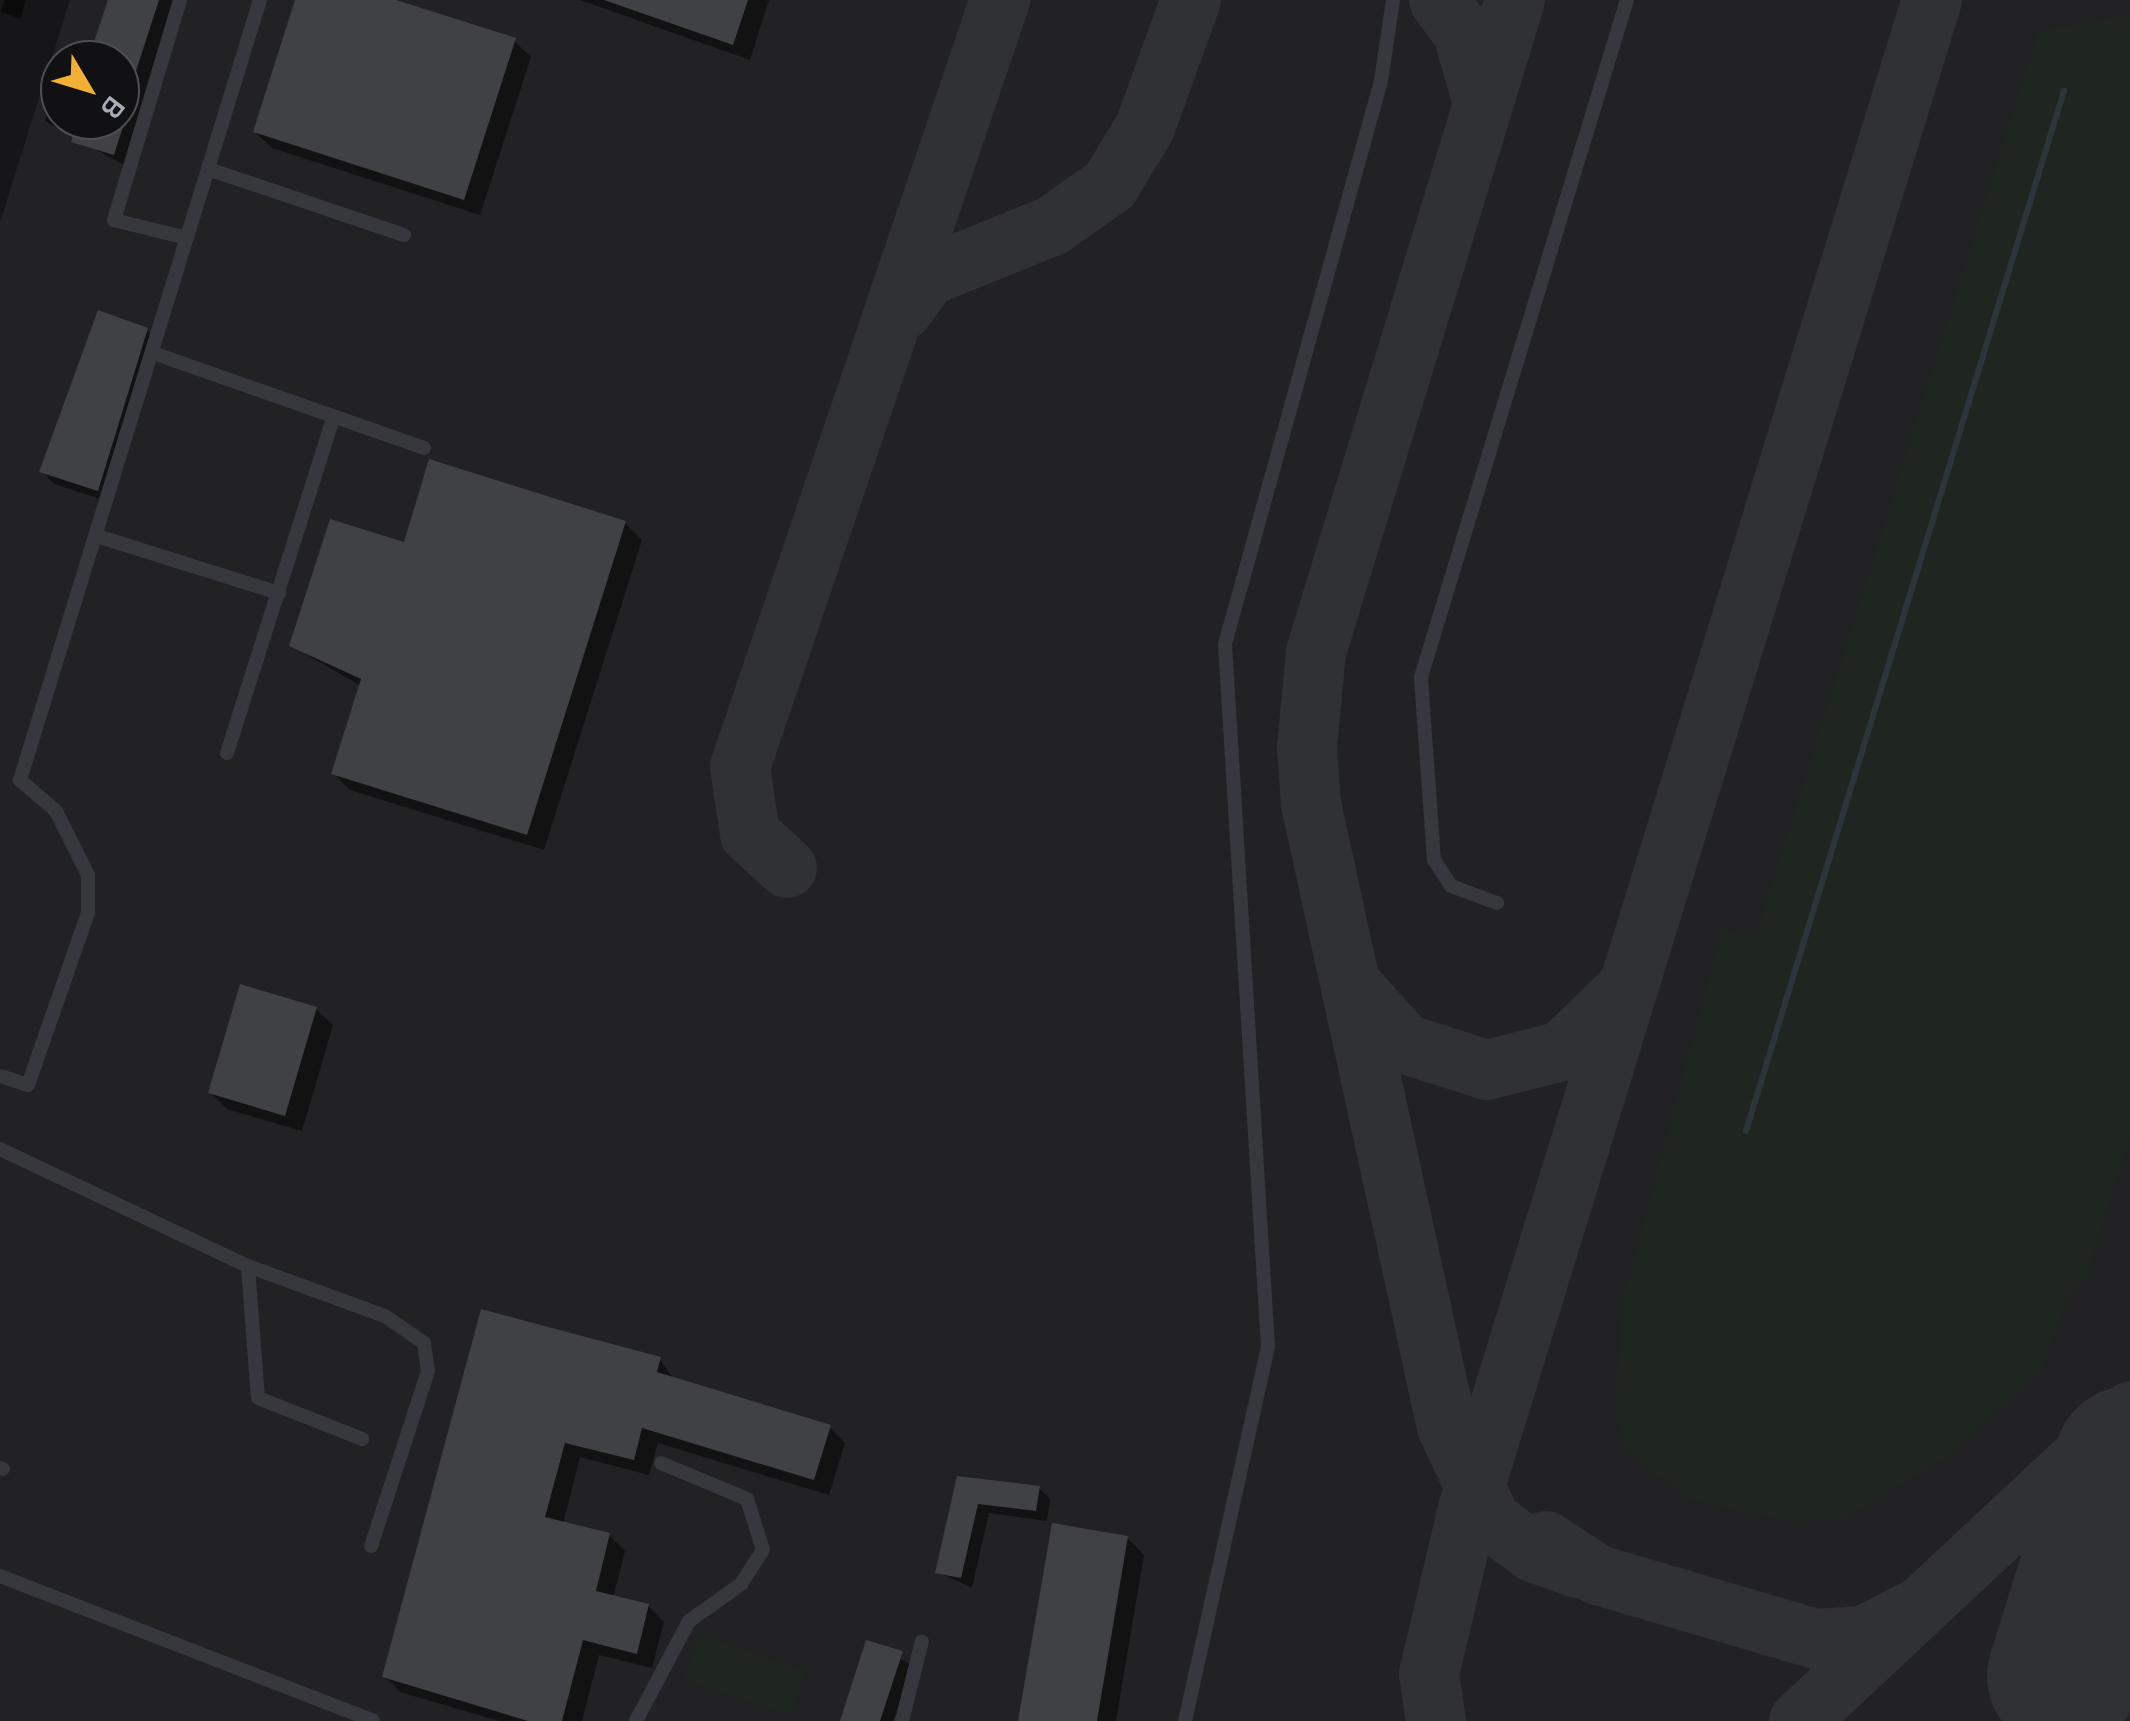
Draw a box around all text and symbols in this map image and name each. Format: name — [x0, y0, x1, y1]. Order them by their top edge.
north arrow — [40, 40, 140, 140]
text: B — [91, 88, 133, 127]

